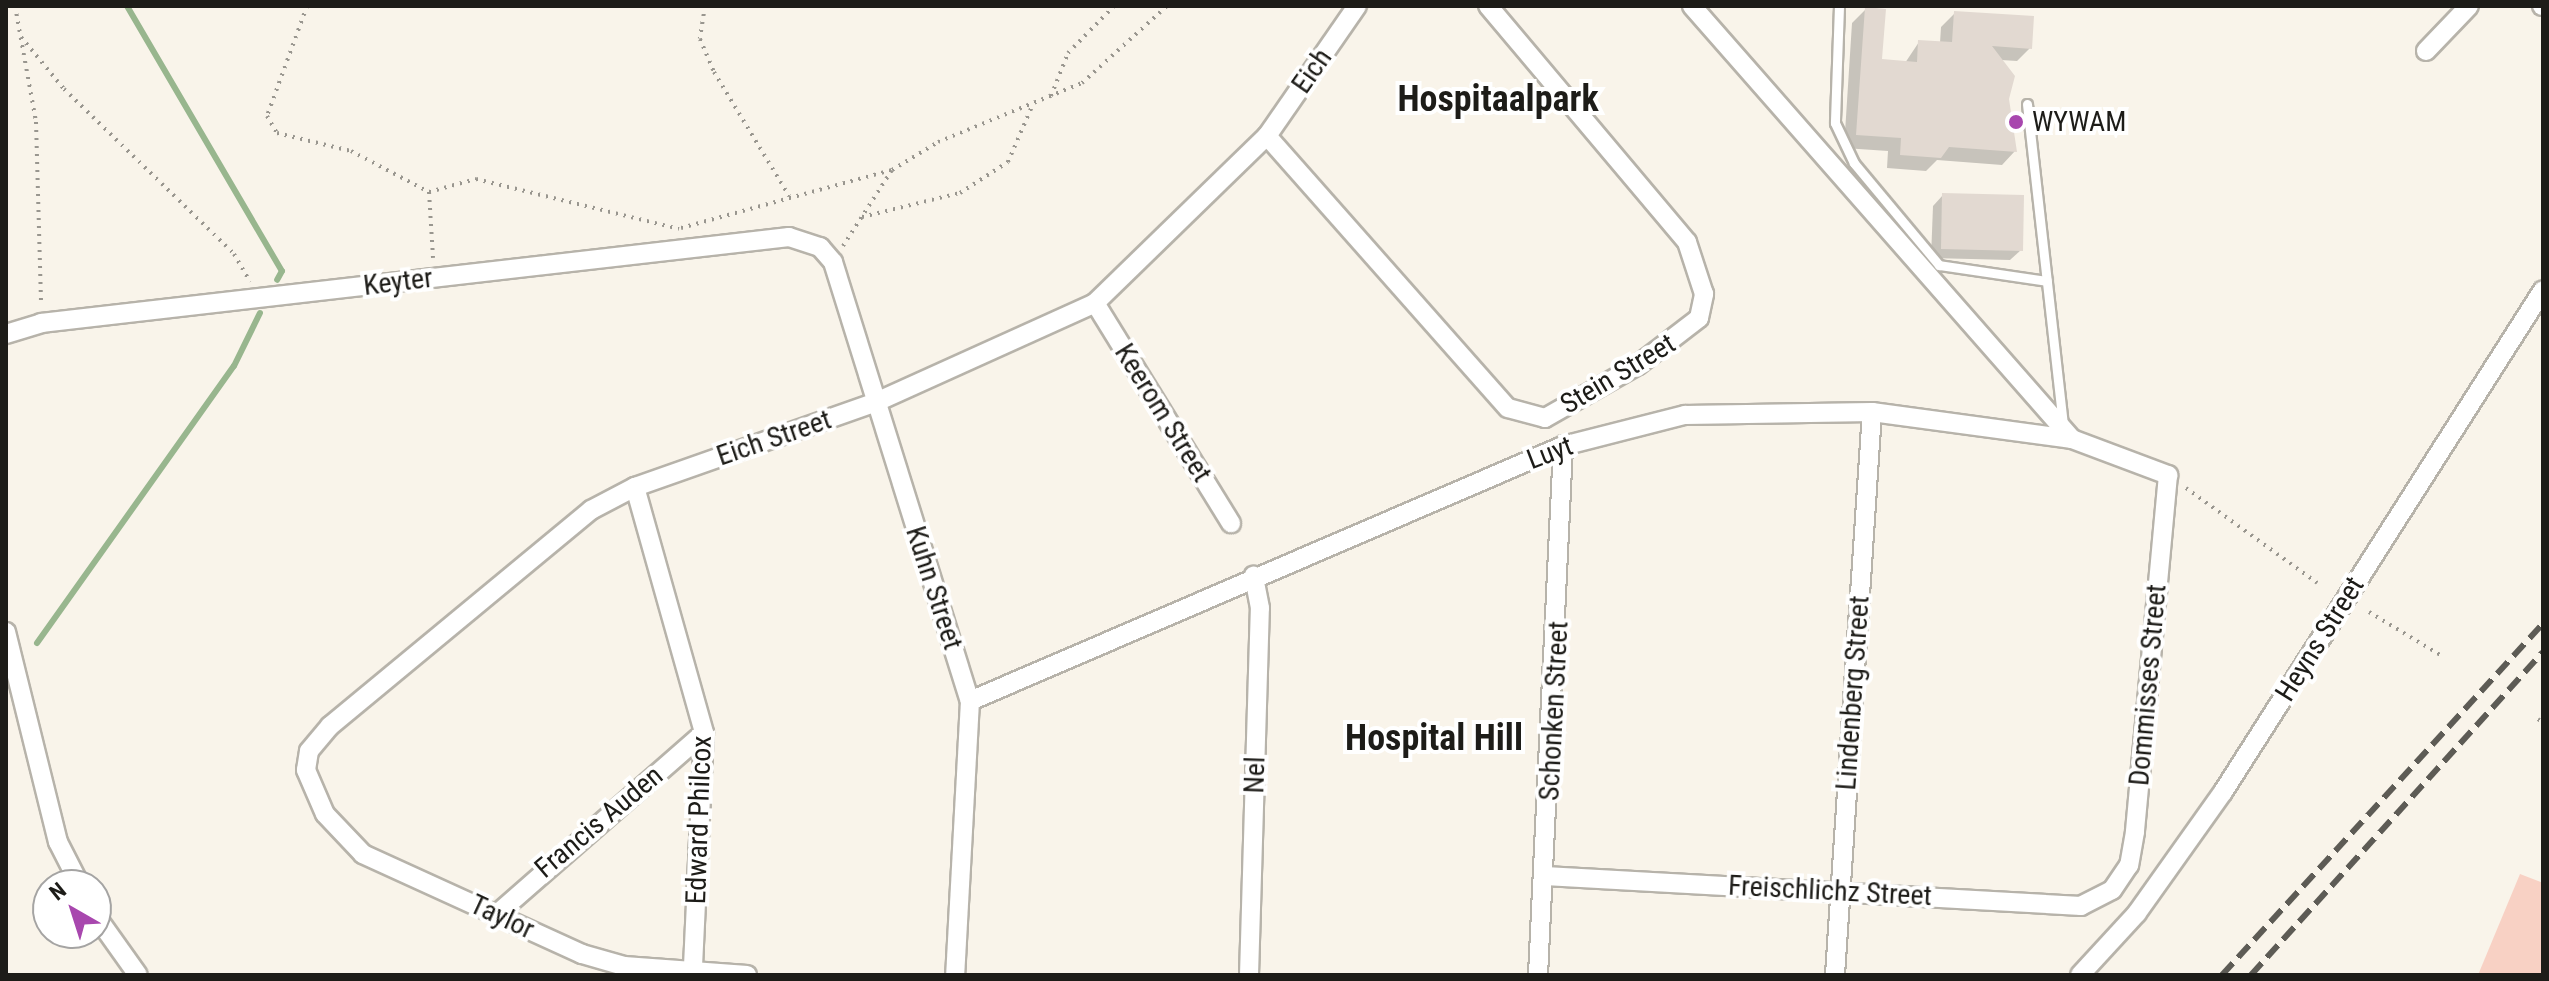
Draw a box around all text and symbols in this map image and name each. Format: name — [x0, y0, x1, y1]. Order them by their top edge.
street label: Eich — [1285, 42, 1339, 100]
district label: Hospitaalpark — [1397, 78, 1599, 122]
place label: WYWAM — [2032, 105, 2126, 139]
marker: WYWAM — [2007, 113, 2025, 131]
street label: Keyter — [361, 261, 435, 303]
street label: Stein Street — [1555, 327, 1681, 421]
street label: Keerom Street — [1107, 338, 1219, 488]
street label: Eich Street — [712, 403, 836, 473]
street label: Luyt — [1522, 429, 1578, 477]
street label: Kuhn Street — [898, 522, 970, 654]
street label: Heyns Street — [2269, 571, 2371, 707]
street label: Dommisses Street — [2122, 583, 2174, 787]
street label: Lindenberg Street — [1829, 595, 1877, 791]
street label: Schonken Street — [1533, 620, 1575, 802]
district label: Hospital Hill — [1345, 717, 1523, 761]
street label: Edward Philcox — [679, 735, 719, 905]
street label: Nel — [1238, 756, 1272, 794]
street label: Francis Auden — [528, 759, 670, 885]
north arrow — [32, 869, 112, 949]
street label: Freischlichz Street — [1727, 869, 1933, 913]
text: N — [45, 878, 71, 905]
street label: Taylor — [465, 888, 539, 946]

